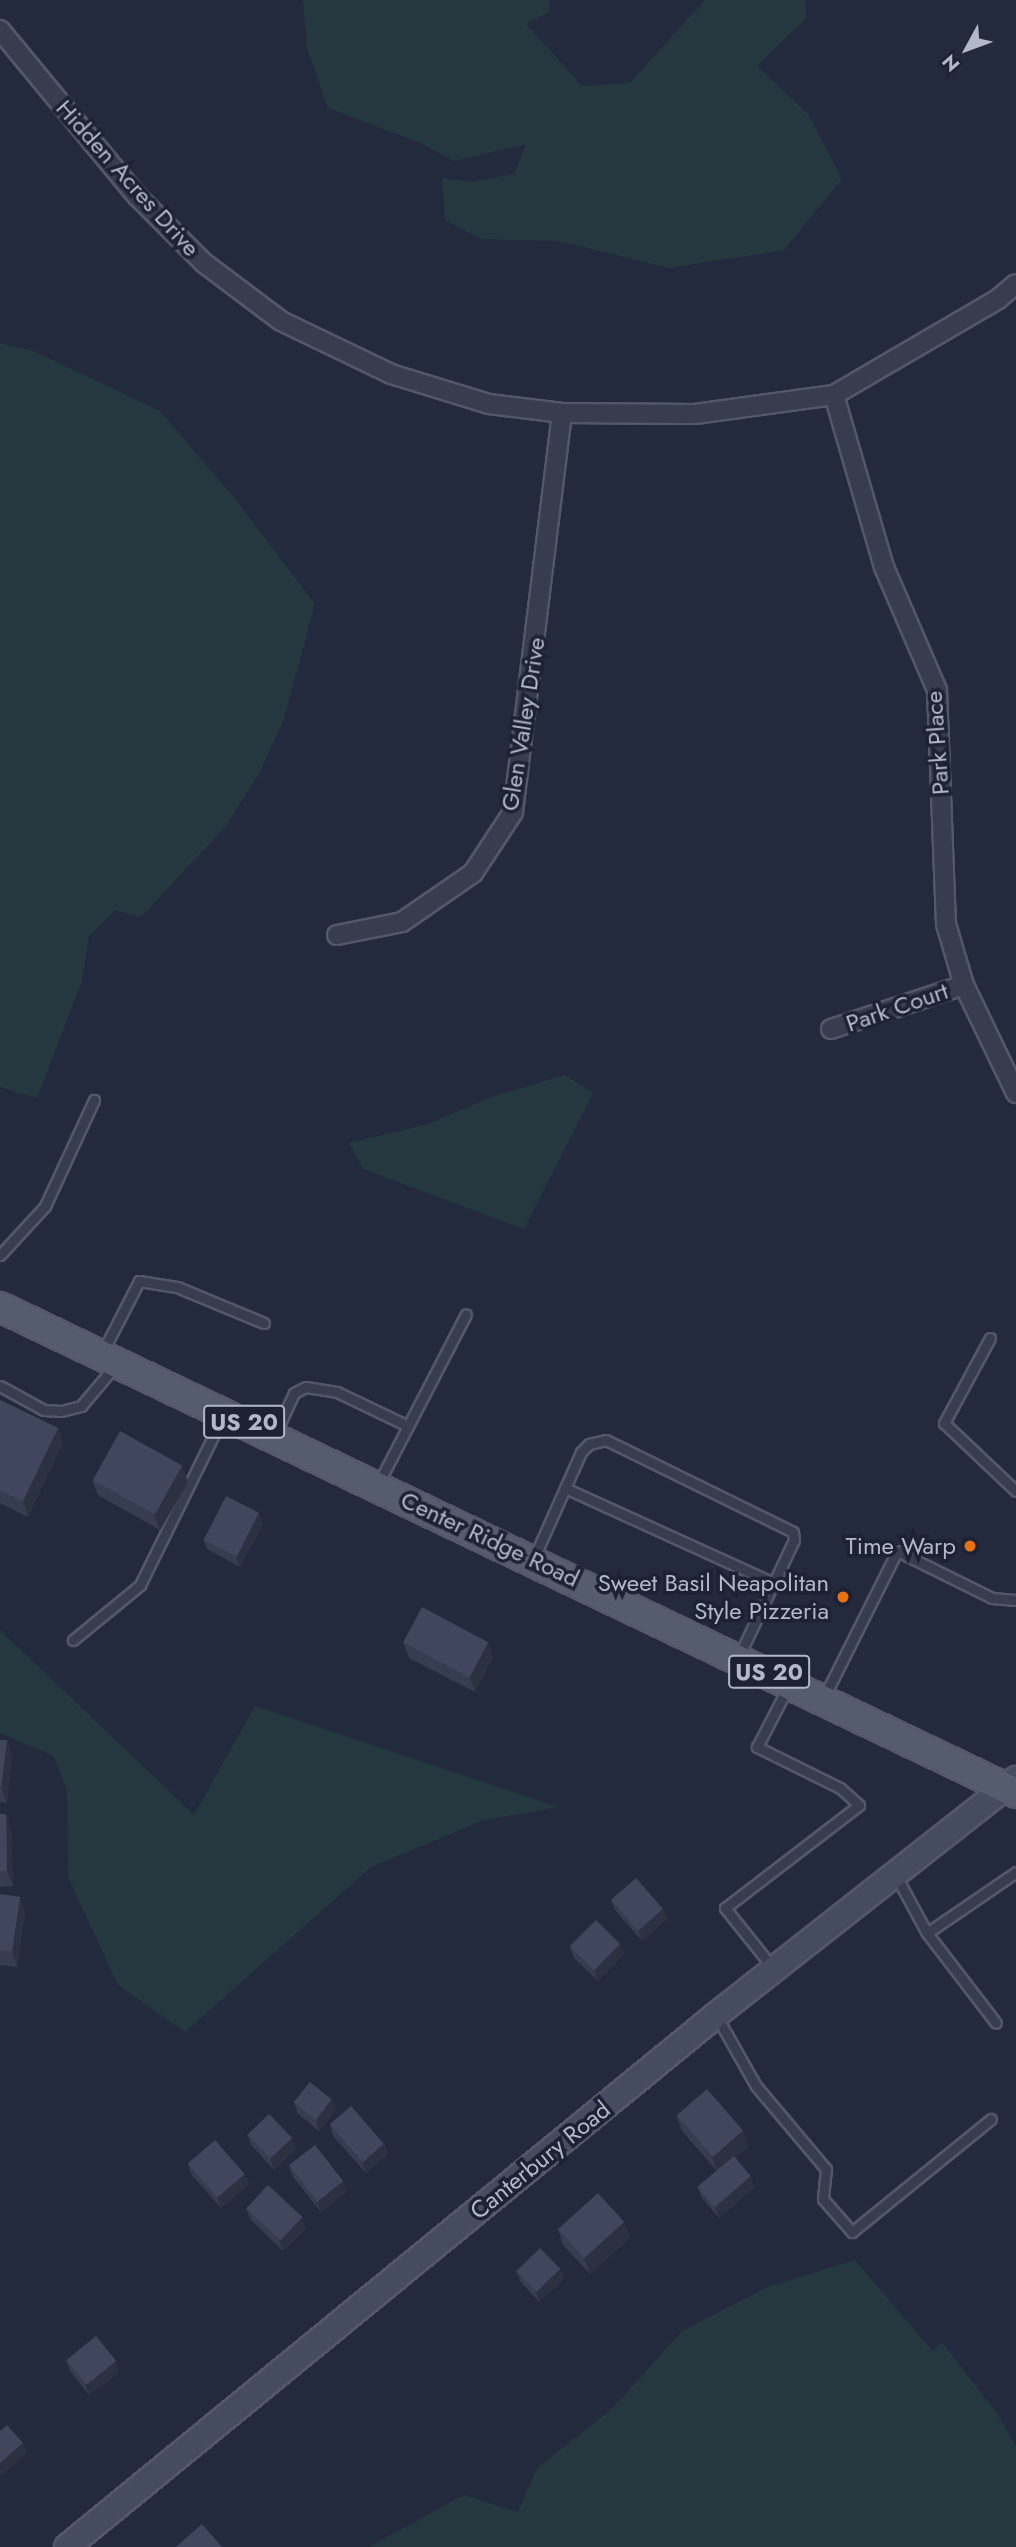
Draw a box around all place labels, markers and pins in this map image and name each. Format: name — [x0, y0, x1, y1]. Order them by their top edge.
place label: Time Warp — [846, 1532, 956, 1560]
marker: Time Warp — [962, 1538, 978, 1554]
place label: Sweet Basil Neapolitan Style Pizzeria — [598, 1569, 829, 1625]
marker: Sweet Basil Neapolitan Style Pizzeria — [835, 1589, 851, 1605]

